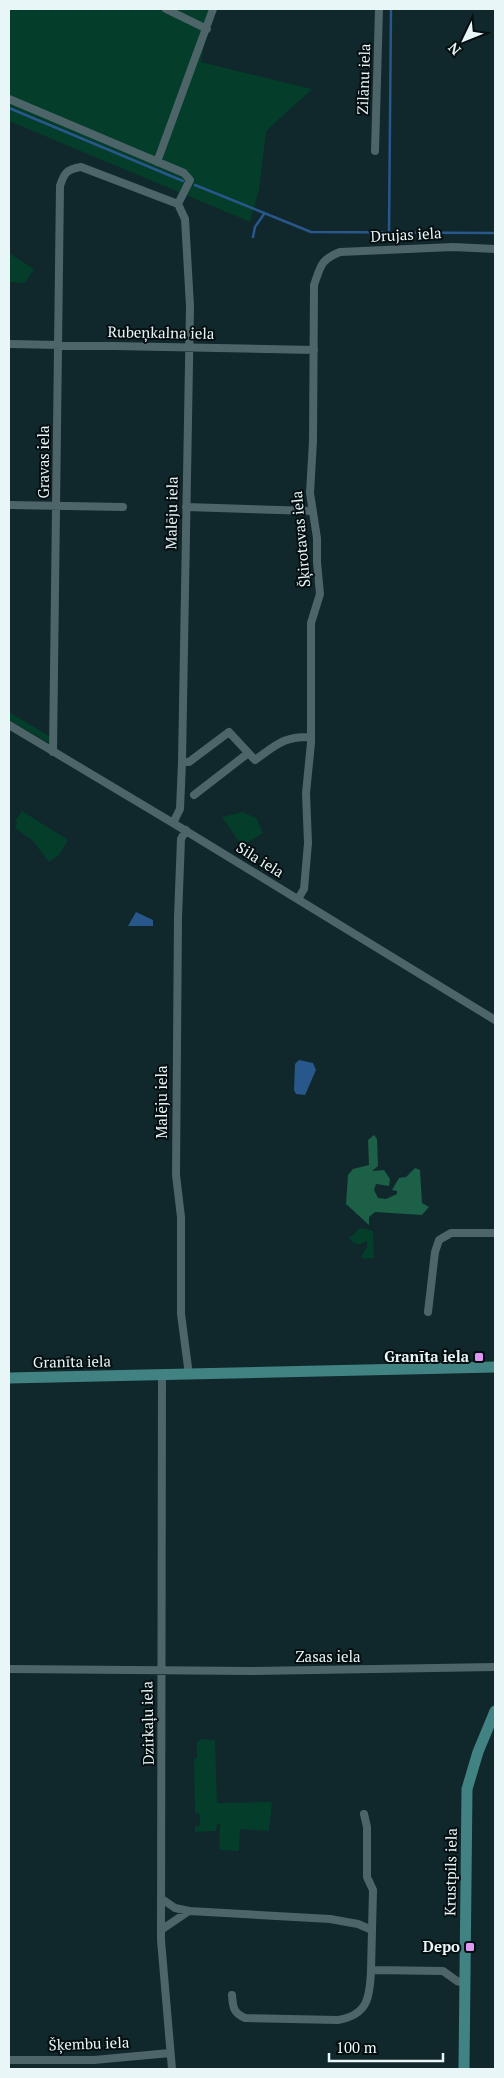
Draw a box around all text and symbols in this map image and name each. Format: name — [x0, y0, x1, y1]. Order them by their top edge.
north arrow — [439, 15, 489, 65]
text: N — [443, 39, 465, 60]
street label: Zilānu iela — [352, 43, 374, 115]
street label: Drujas iela — [370, 222, 442, 246]
street label: Rubeņkalna iela — [107, 321, 215, 343]
street label: Gravas iela — [33, 425, 53, 499]
street label: Malēju iela — [160, 476, 182, 550]
street label: Šķirotavas iela — [286, 490, 314, 588]
street label: Sila iela — [233, 837, 288, 882]
street label: Malēju iela — [151, 1065, 171, 1139]
place label: Granīta iela — [384, 1346, 470, 1366]
street label: Granīta iela — [33, 1350, 112, 1372]
marker: Granīta iela — [473, 1351, 485, 1363]
street label: Zasas iela — [295, 1646, 361, 1666]
street label: Dzirkaļu iela — [136, 1680, 158, 1765]
street label: Krustpils iela — [439, 1827, 461, 1916]
place label: Depo — [423, 1936, 460, 1956]
marker: Depo — [464, 1941, 476, 1953]
scale bar — [329, 2030, 443, 2062]
street label: Šķembu iela — [48, 2032, 130, 2054]
text: 100 m — [336, 2037, 377, 2057]

